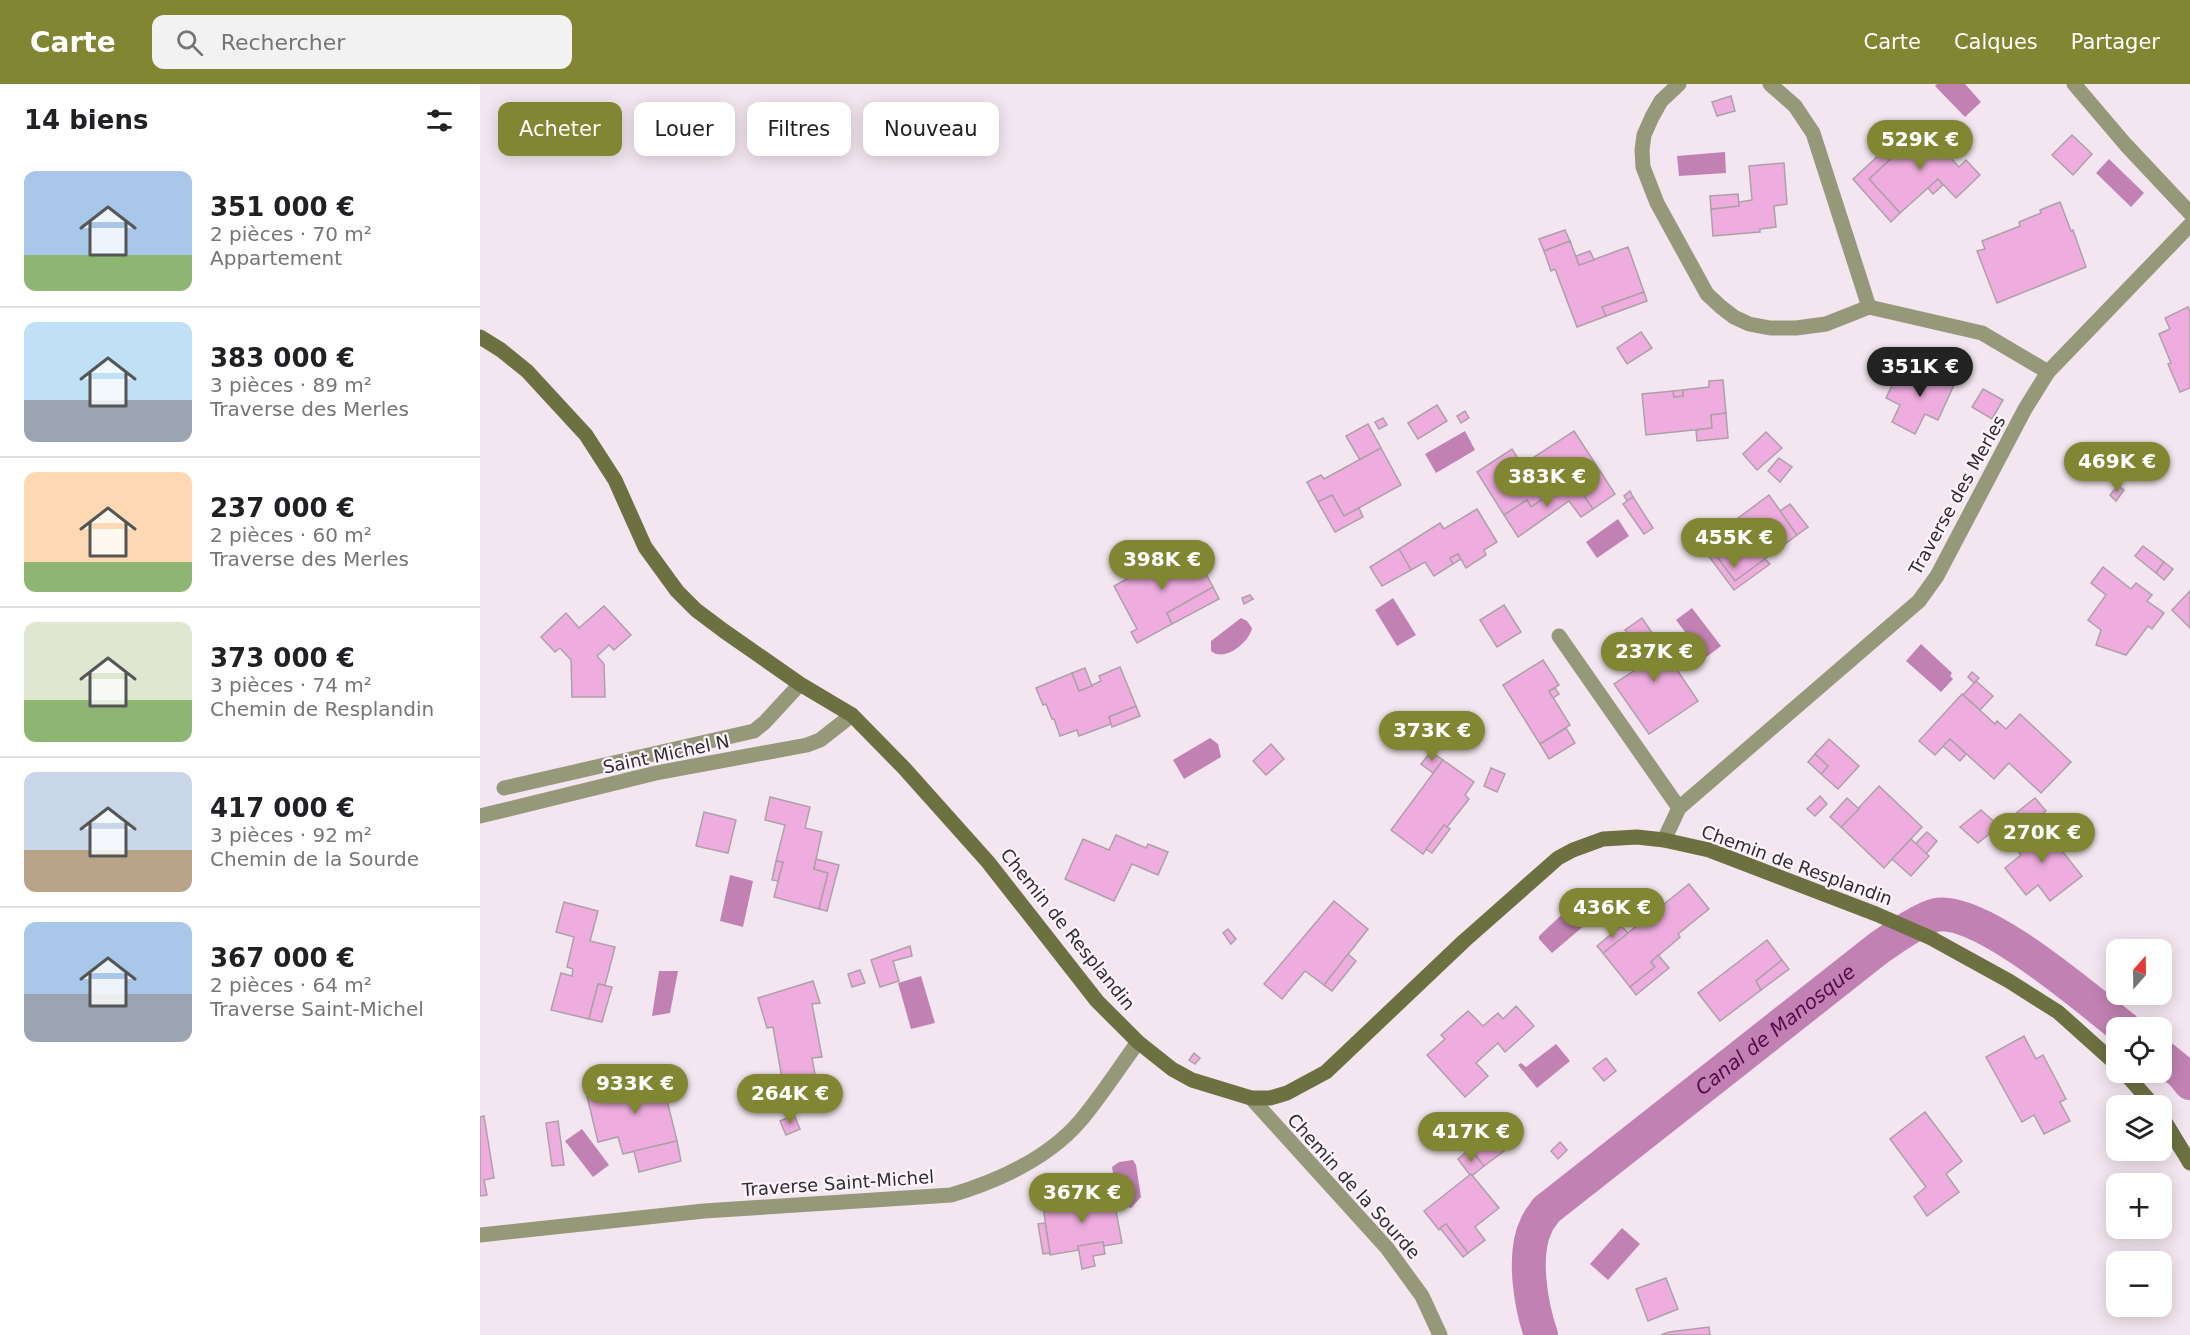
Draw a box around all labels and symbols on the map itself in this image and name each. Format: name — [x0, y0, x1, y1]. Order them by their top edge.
pin: 529K € — [1871, 120, 1969, 171]
pin: 351K € — [1871, 347, 1969, 398]
street label: Traverse des Merles — [1904, 412, 2010, 579]
pin: 469K € — [2068, 442, 2166, 493]
pin: 383K € — [1498, 457, 1596, 508]
pin: 455K € — [1685, 518, 1783, 569]
pin: 398K € — [1113, 540, 1211, 591]
pin: 237K € — [1605, 632, 1703, 683]
pin: 373K € — [1383, 711, 1481, 762]
street label: Saint Michel N — [601, 730, 731, 778]
pin: 270K € — [1993, 813, 2091, 864]
street label: Chemin de Resplandin — [1699, 821, 1895, 909]
street label: Chemin de Resplandin — [996, 844, 1140, 1014]
pin: 436K € — [1563, 888, 1661, 939]
north arrow — [2106, 939, 2172, 1005]
water label: Canal de Manosque — [1690, 959, 1860, 1100]
pin: 933K € — [586, 1064, 684, 1115]
pin: 264K € — [741, 1074, 839, 1125]
street label: Chemin de la Sourde — [1283, 1109, 1425, 1263]
pin: 417K € — [1422, 1112, 1520, 1163]
street label: Traverse Saint-Michel — [740, 1166, 935, 1200]
pin: 367K € — [1033, 1173, 1131, 1224]

